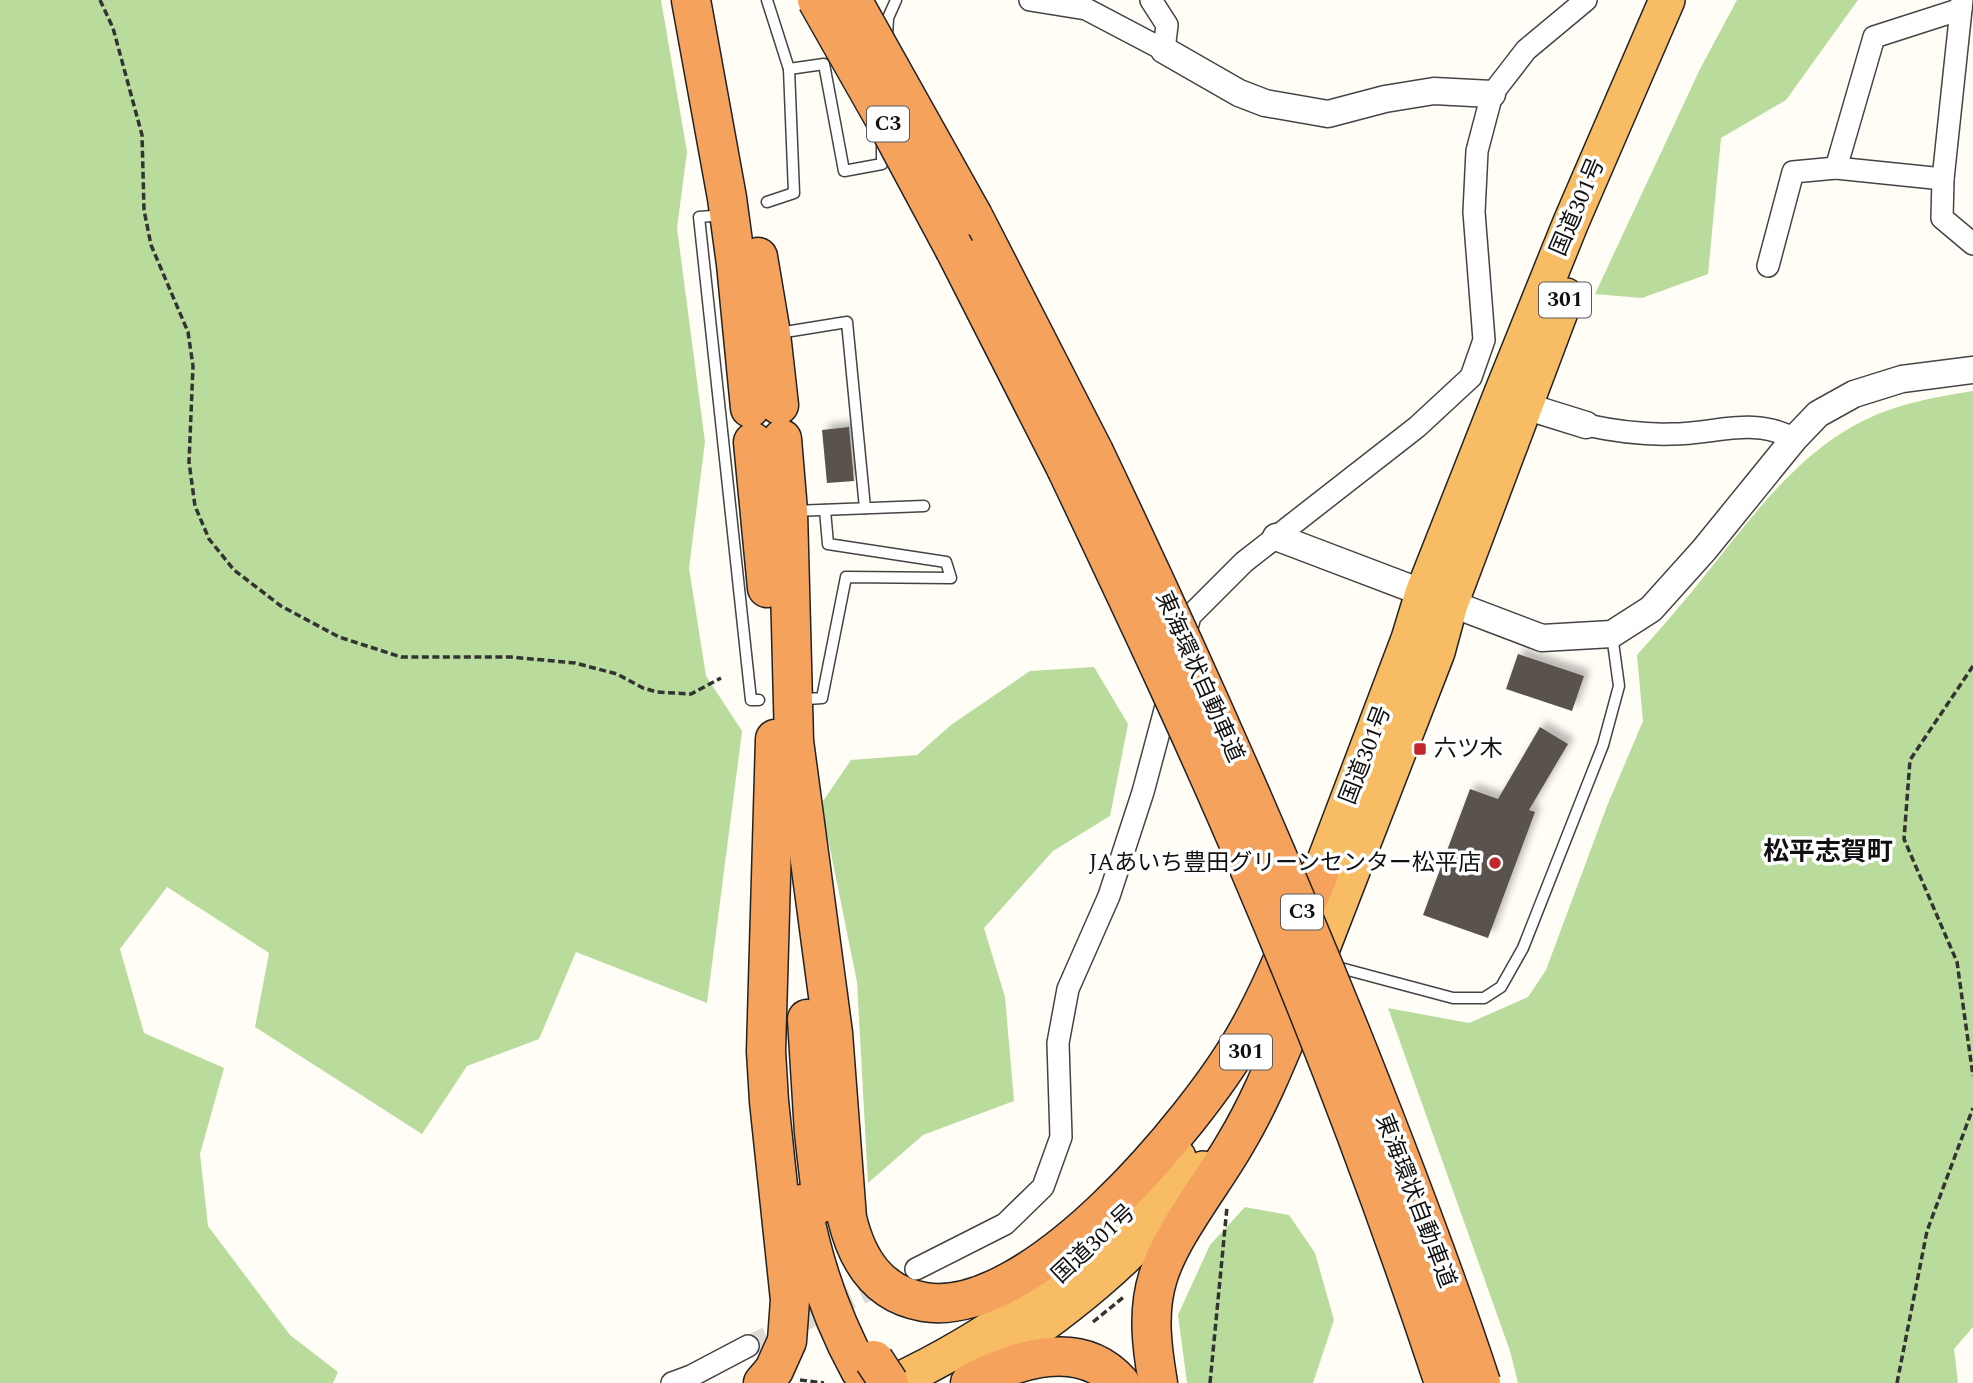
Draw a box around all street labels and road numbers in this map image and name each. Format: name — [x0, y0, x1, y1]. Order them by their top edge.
road number: C3 — [867, 106, 909, 142]
street label: 国道301号 — [1542, 153, 1614, 261]
road number: 301 — [1539, 282, 1591, 318]
street label: 東海環状自動車道 — [1146, 586, 1252, 768]
street label: 国道301号 — [1331, 700, 1401, 810]
road number: C3 — [1281, 894, 1323, 930]
road number: 301 — [1220, 1034, 1272, 1070]
street label: 東海環状自動車道 — [1366, 1109, 1464, 1293]
street label: 国道301号 — [1044, 1196, 1144, 1292]

